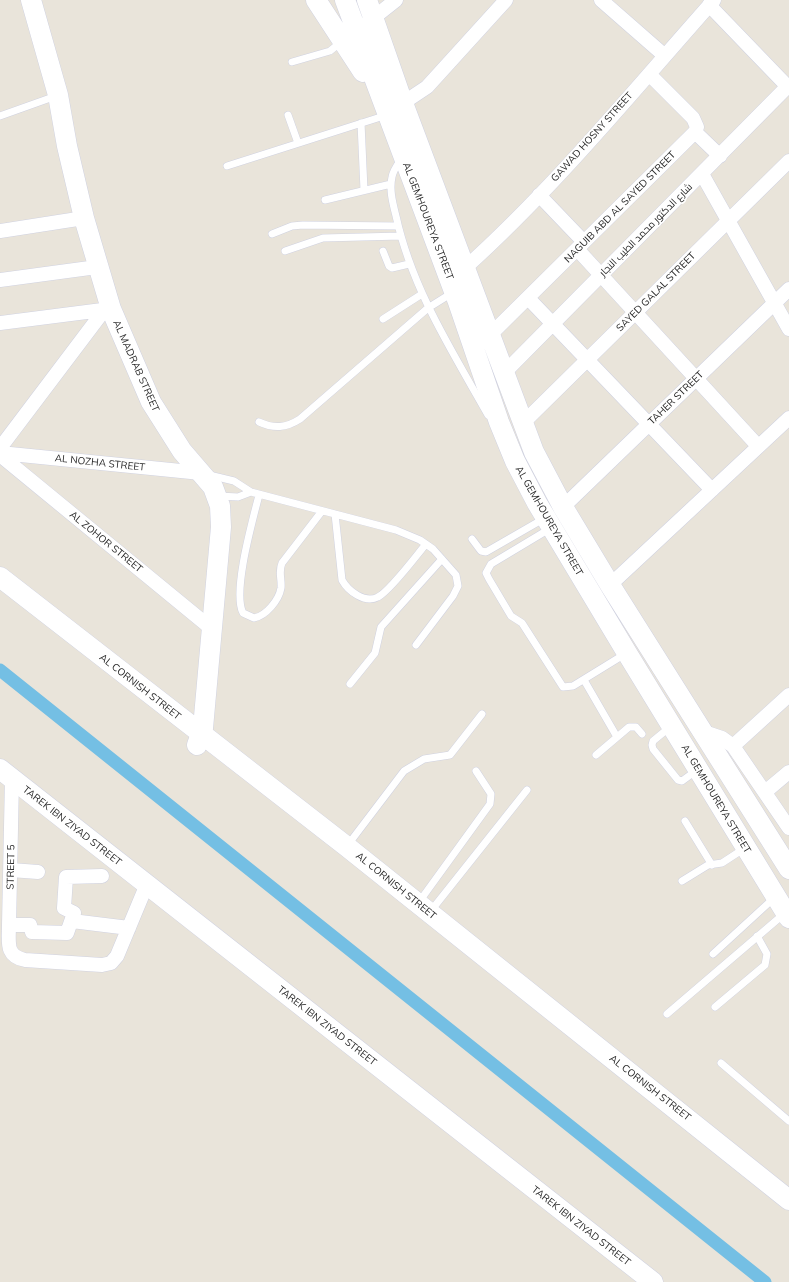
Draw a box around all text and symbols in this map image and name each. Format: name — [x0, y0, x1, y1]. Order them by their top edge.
street label: GAWAD HOSNY STREET — [549, 90, 635, 184]
street label: NAGUIB ABD AL SAYED STREET — [562, 149, 678, 265]
street label: AL GEMHOUREYA STREET — [400, 161, 456, 281]
street label: شارع الدكتور محمد الطيب النجار — [597, 181, 695, 279]
street label: SAYED GALAL STREET — [614, 250, 698, 334]
street label: AL MADRAB STREET — [110, 318, 162, 414]
street label: TAHER STREET — [646, 369, 706, 427]
street label: AL NOZHA STREET — [54, 452, 146, 474]
street label: AL GEMHOUREYA STREET — [513, 464, 585, 578]
street label: AL ZOHOR STREET — [67, 509, 145, 575]
street label: AL CORNISH STREET — [97, 652, 183, 722]
street label: AL GEMHOUREYA STREET — [679, 742, 753, 856]
street label: TAREK IBN ZIYAD STREET — [20, 784, 124, 868]
street label: STREET 5 — [5, 844, 17, 890]
street label: AL CORNISH STREET — [353, 850, 439, 922]
street label: TAREK IBN ZIYAD STREET — [275, 984, 379, 1068]
street label: AL CORNISH STREET — [607, 1053, 693, 1123]
street label: TAREK IBN ZIYAD STREET — [529, 1184, 633, 1268]

